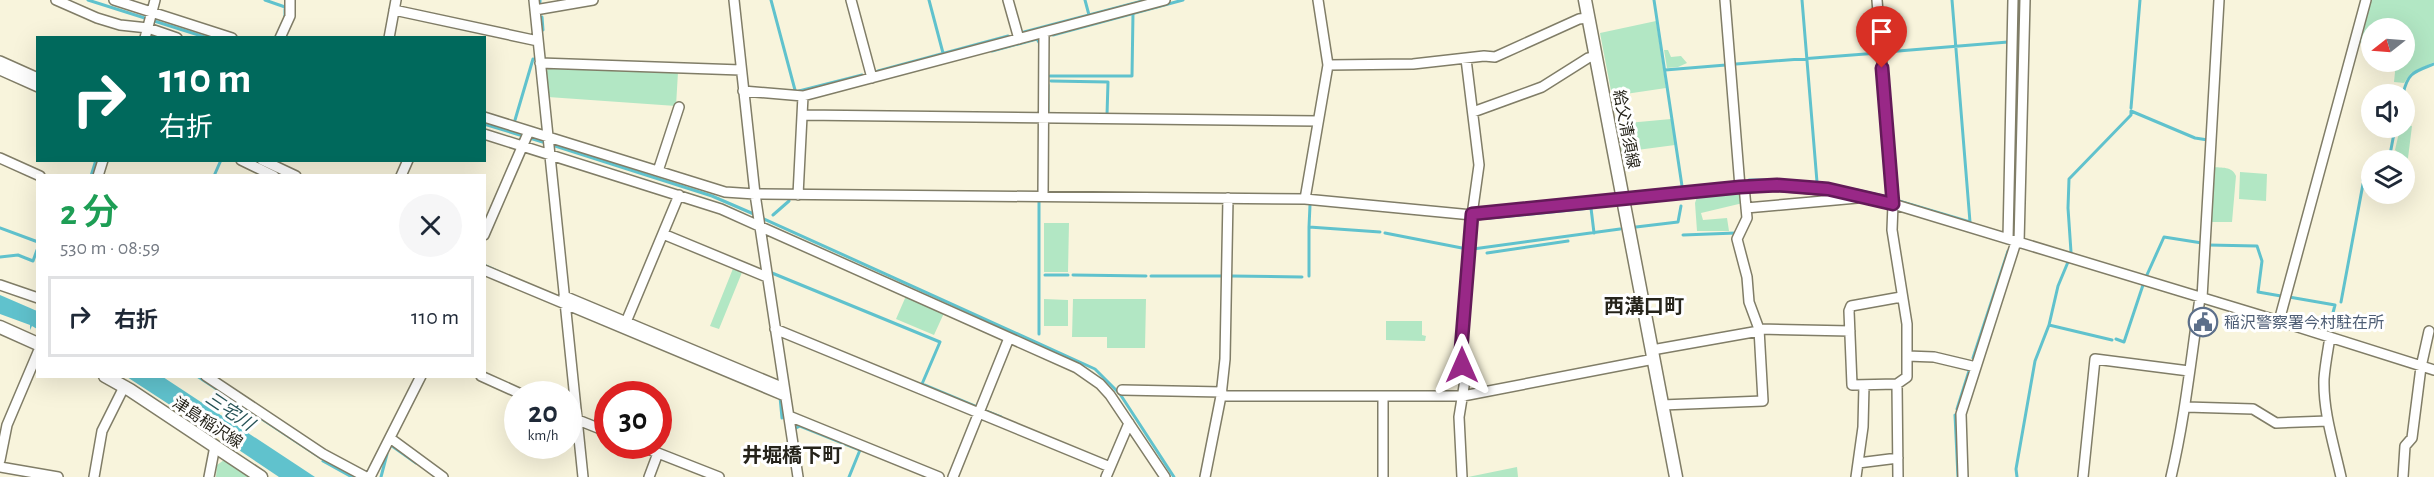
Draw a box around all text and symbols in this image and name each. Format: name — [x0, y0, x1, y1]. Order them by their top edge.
pin — [1856, 6, 1907, 68]
icon: arrive — [1865, 15, 1898, 48]
north arrow — [2361, 18, 2415, 72]
map controls — [2361, 18, 2415, 204]
text: 110 m — [159, 58, 251, 100]
icon: right — [60, 60, 138, 138]
button: sound — [2361, 84, 2415, 138]
street label: 給父清須線 — [1611, 88, 1642, 170]
text: 右折 — [159, 114, 213, 141]
button: layers — [2361, 150, 2415, 204]
button: close — [399, 194, 462, 257]
text: 2 分 — [60, 195, 118, 231]
text: 530 m · 08:59 — [60, 238, 160, 258]
district label: 西溝口町 — [1604, 296, 1684, 317]
icon: right — [63, 300, 96, 333]
text: 110 m — [411, 306, 459, 328]
public building icon: 稲沢警察署今村駐在所 — [2187, 306, 2219, 338]
text: 右折 — [114, 309, 158, 331]
place label: 稲沢警察署今村駐在所 — [2224, 314, 2384, 331]
position arrow — [1430, 333, 1494, 397]
speed limit sign: 30 — [594, 381, 672, 459]
water label: 三宅川 — [202, 388, 260, 436]
street label: 津島稲沢線 — [170, 394, 246, 451]
text: 20 — [528, 398, 558, 428]
text: km/h — [528, 428, 558, 443]
district label: 井堀橋下町 — [742, 444, 842, 466]

